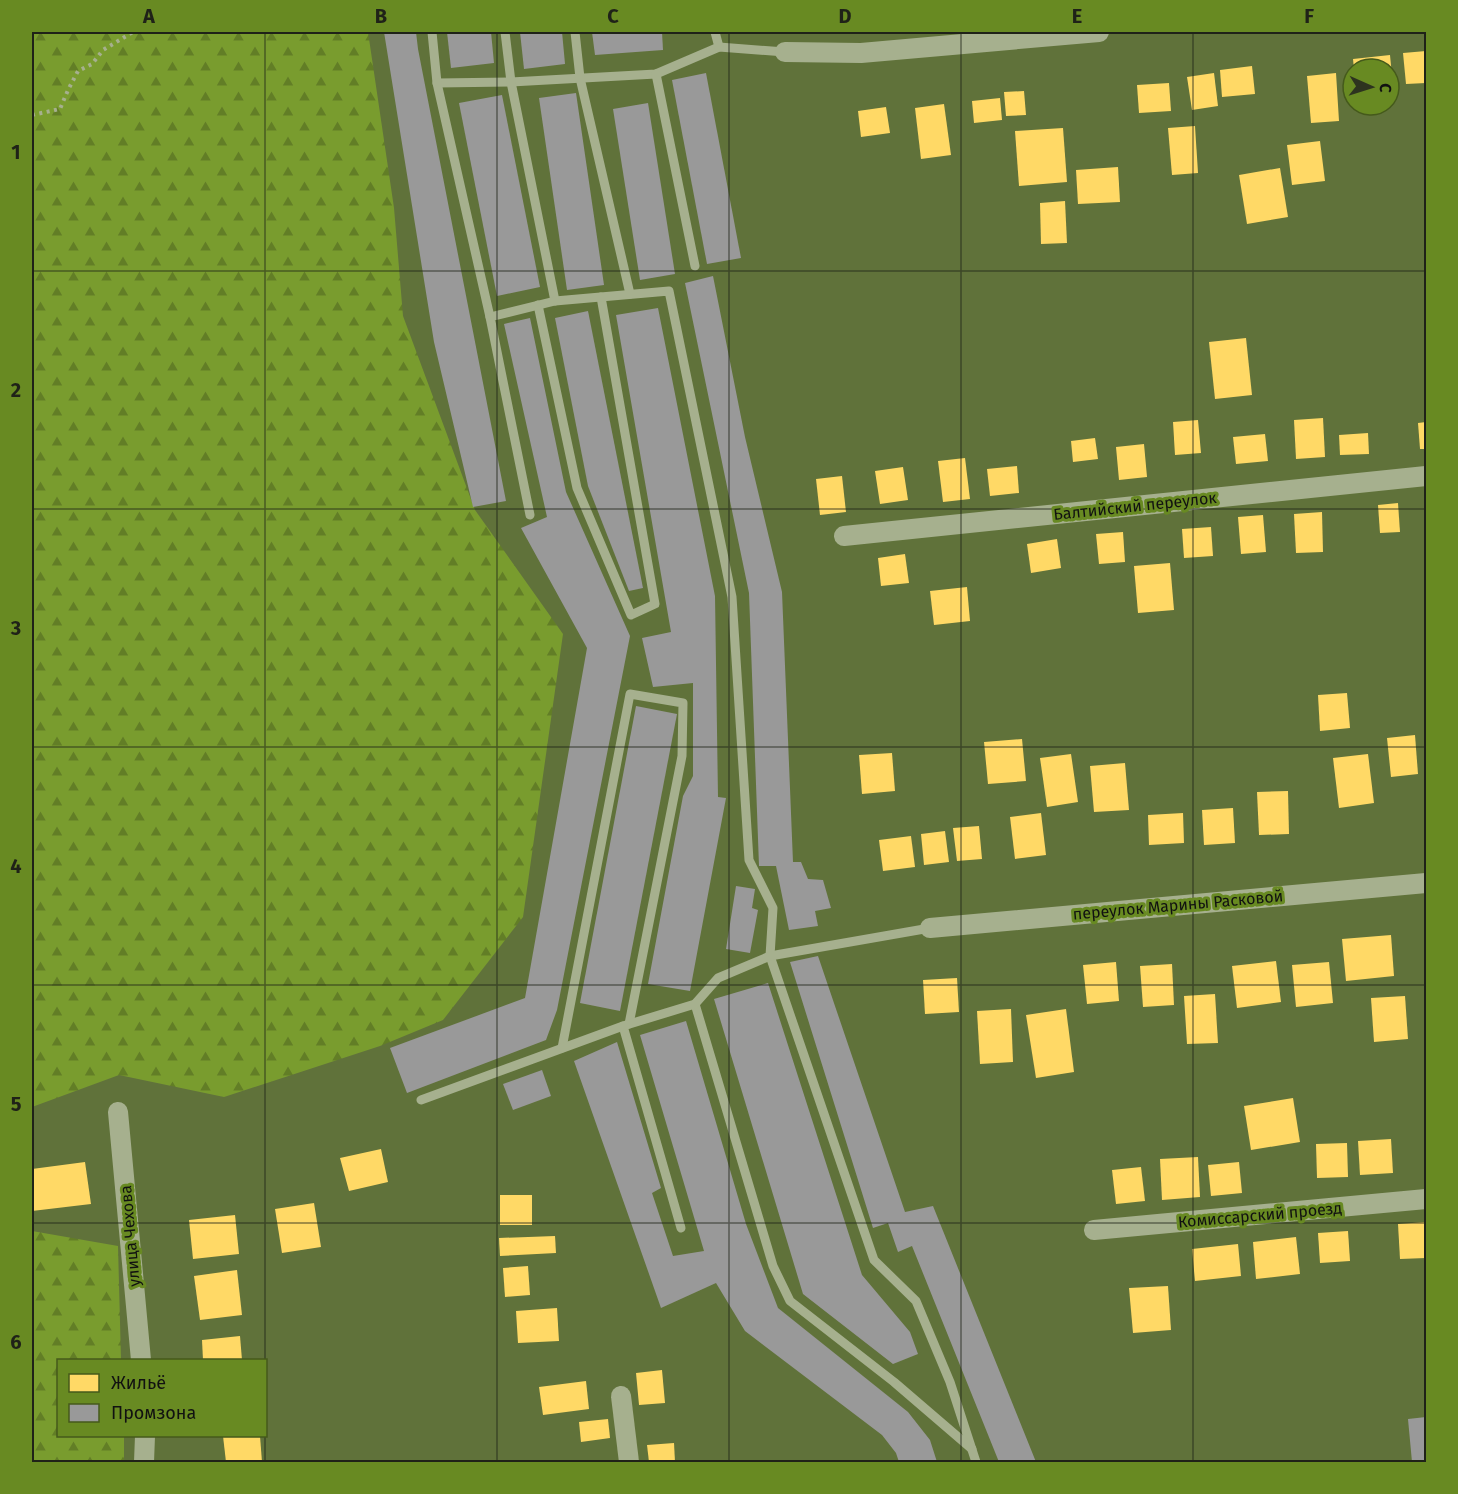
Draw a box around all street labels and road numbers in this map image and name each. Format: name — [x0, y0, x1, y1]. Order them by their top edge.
street label: Балтийский переулок — [1053, 488, 1218, 524]
street label: переулок Марины Расковой — [1072, 886, 1284, 924]
street label: улица Чехова — [116, 1185, 144, 1287]
street label: Комиссарский проезд — [1177, 1198, 1343, 1232]

